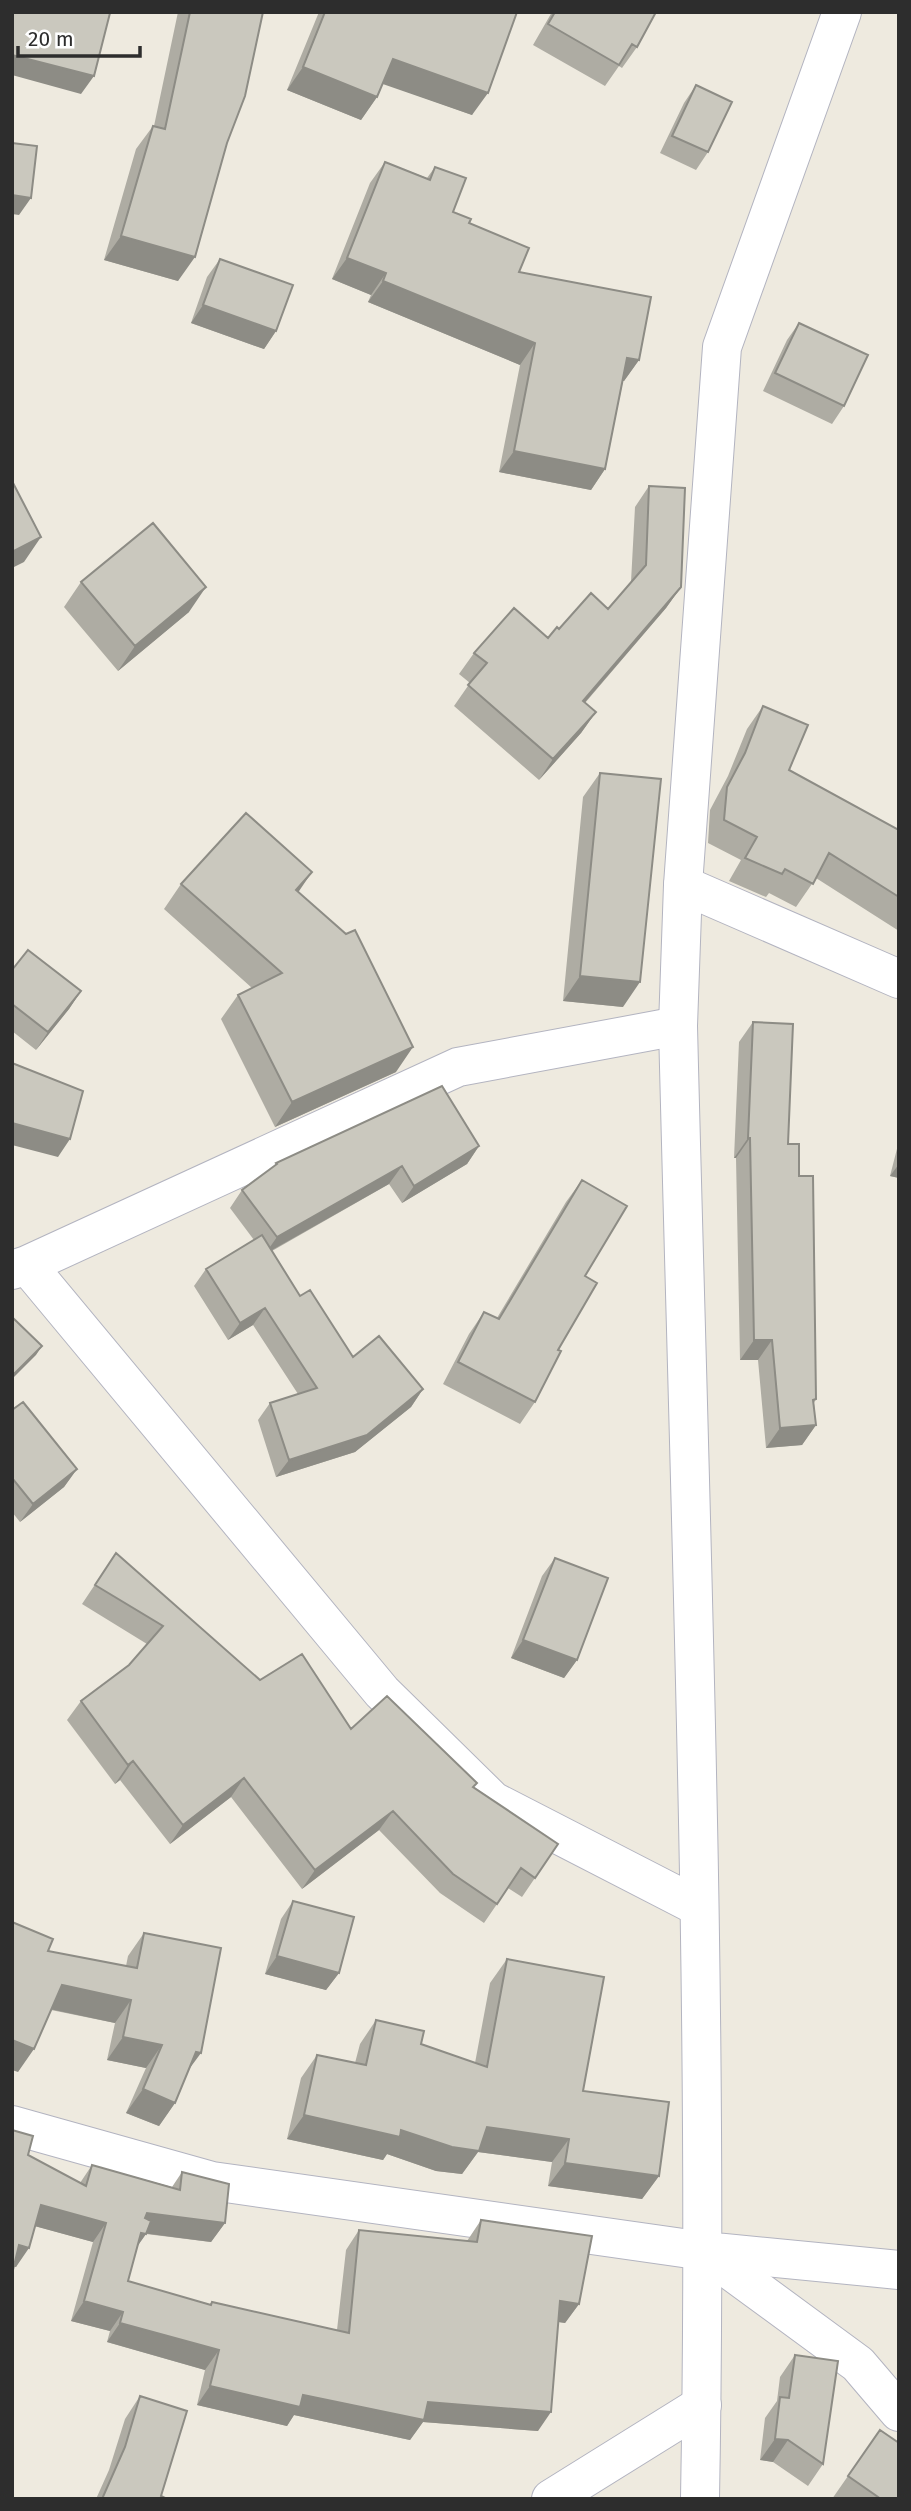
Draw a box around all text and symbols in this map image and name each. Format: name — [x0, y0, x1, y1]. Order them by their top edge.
scale bar — [18, 14, 140, 58]
text: 20 m — [28, 26, 74, 52]

